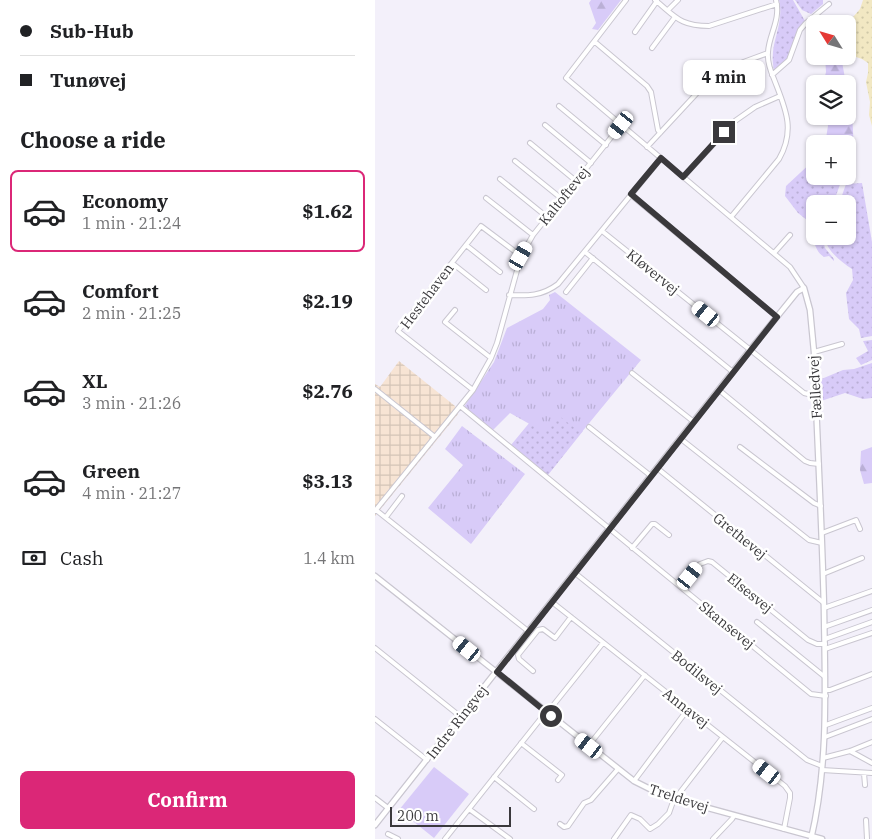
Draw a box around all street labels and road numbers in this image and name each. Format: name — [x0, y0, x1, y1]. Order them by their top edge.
street label: Kaltoftevej — [535, 163, 593, 229]
street label: Kløvervej — [623, 245, 683, 299]
street label: Hestehaven — [396, 260, 458, 332]
street label: Fælledvej — [804, 355, 826, 419]
street label: Grethevej — [709, 509, 771, 563]
street label: Elsesvej — [724, 569, 776, 617]
street label: Skansevej — [696, 597, 758, 653]
street label: Bodilsvej — [668, 646, 726, 698]
street label: Indre Ringvej — [423, 681, 491, 763]
street label: Annavej — [659, 684, 713, 732]
street label: Treldevej — [647, 780, 711, 816]

